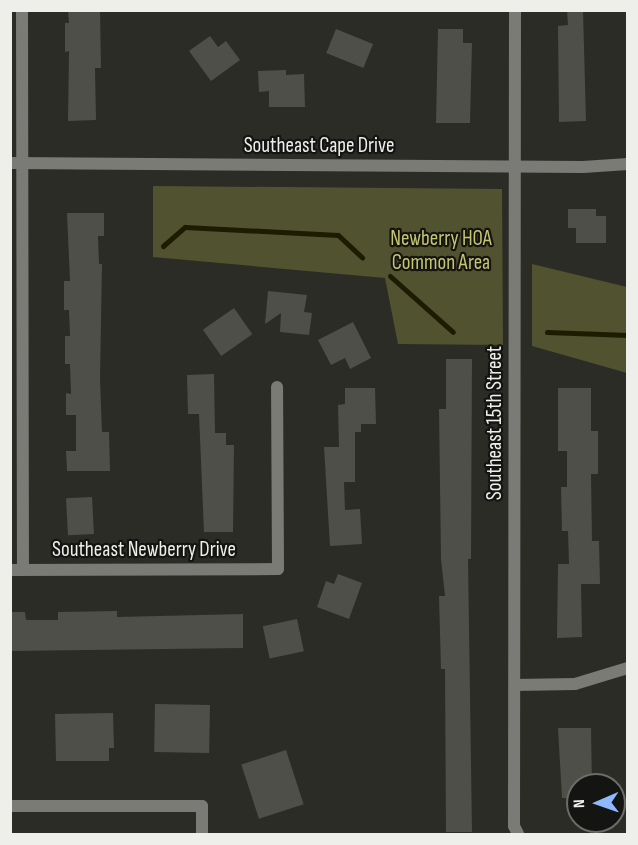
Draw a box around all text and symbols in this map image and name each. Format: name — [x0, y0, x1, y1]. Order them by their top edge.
street label: Southeast Cape Drive — [244, 133, 394, 159]
park label: Newberry HOA Common Area — [390, 226, 492, 276]
street label: Southeast 15th Street — [482, 346, 508, 500]
street label: Southeast Newberry Drive — [52, 537, 236, 563]
north arrow — [566, 773, 626, 833]
text: N — [570, 799, 589, 808]

